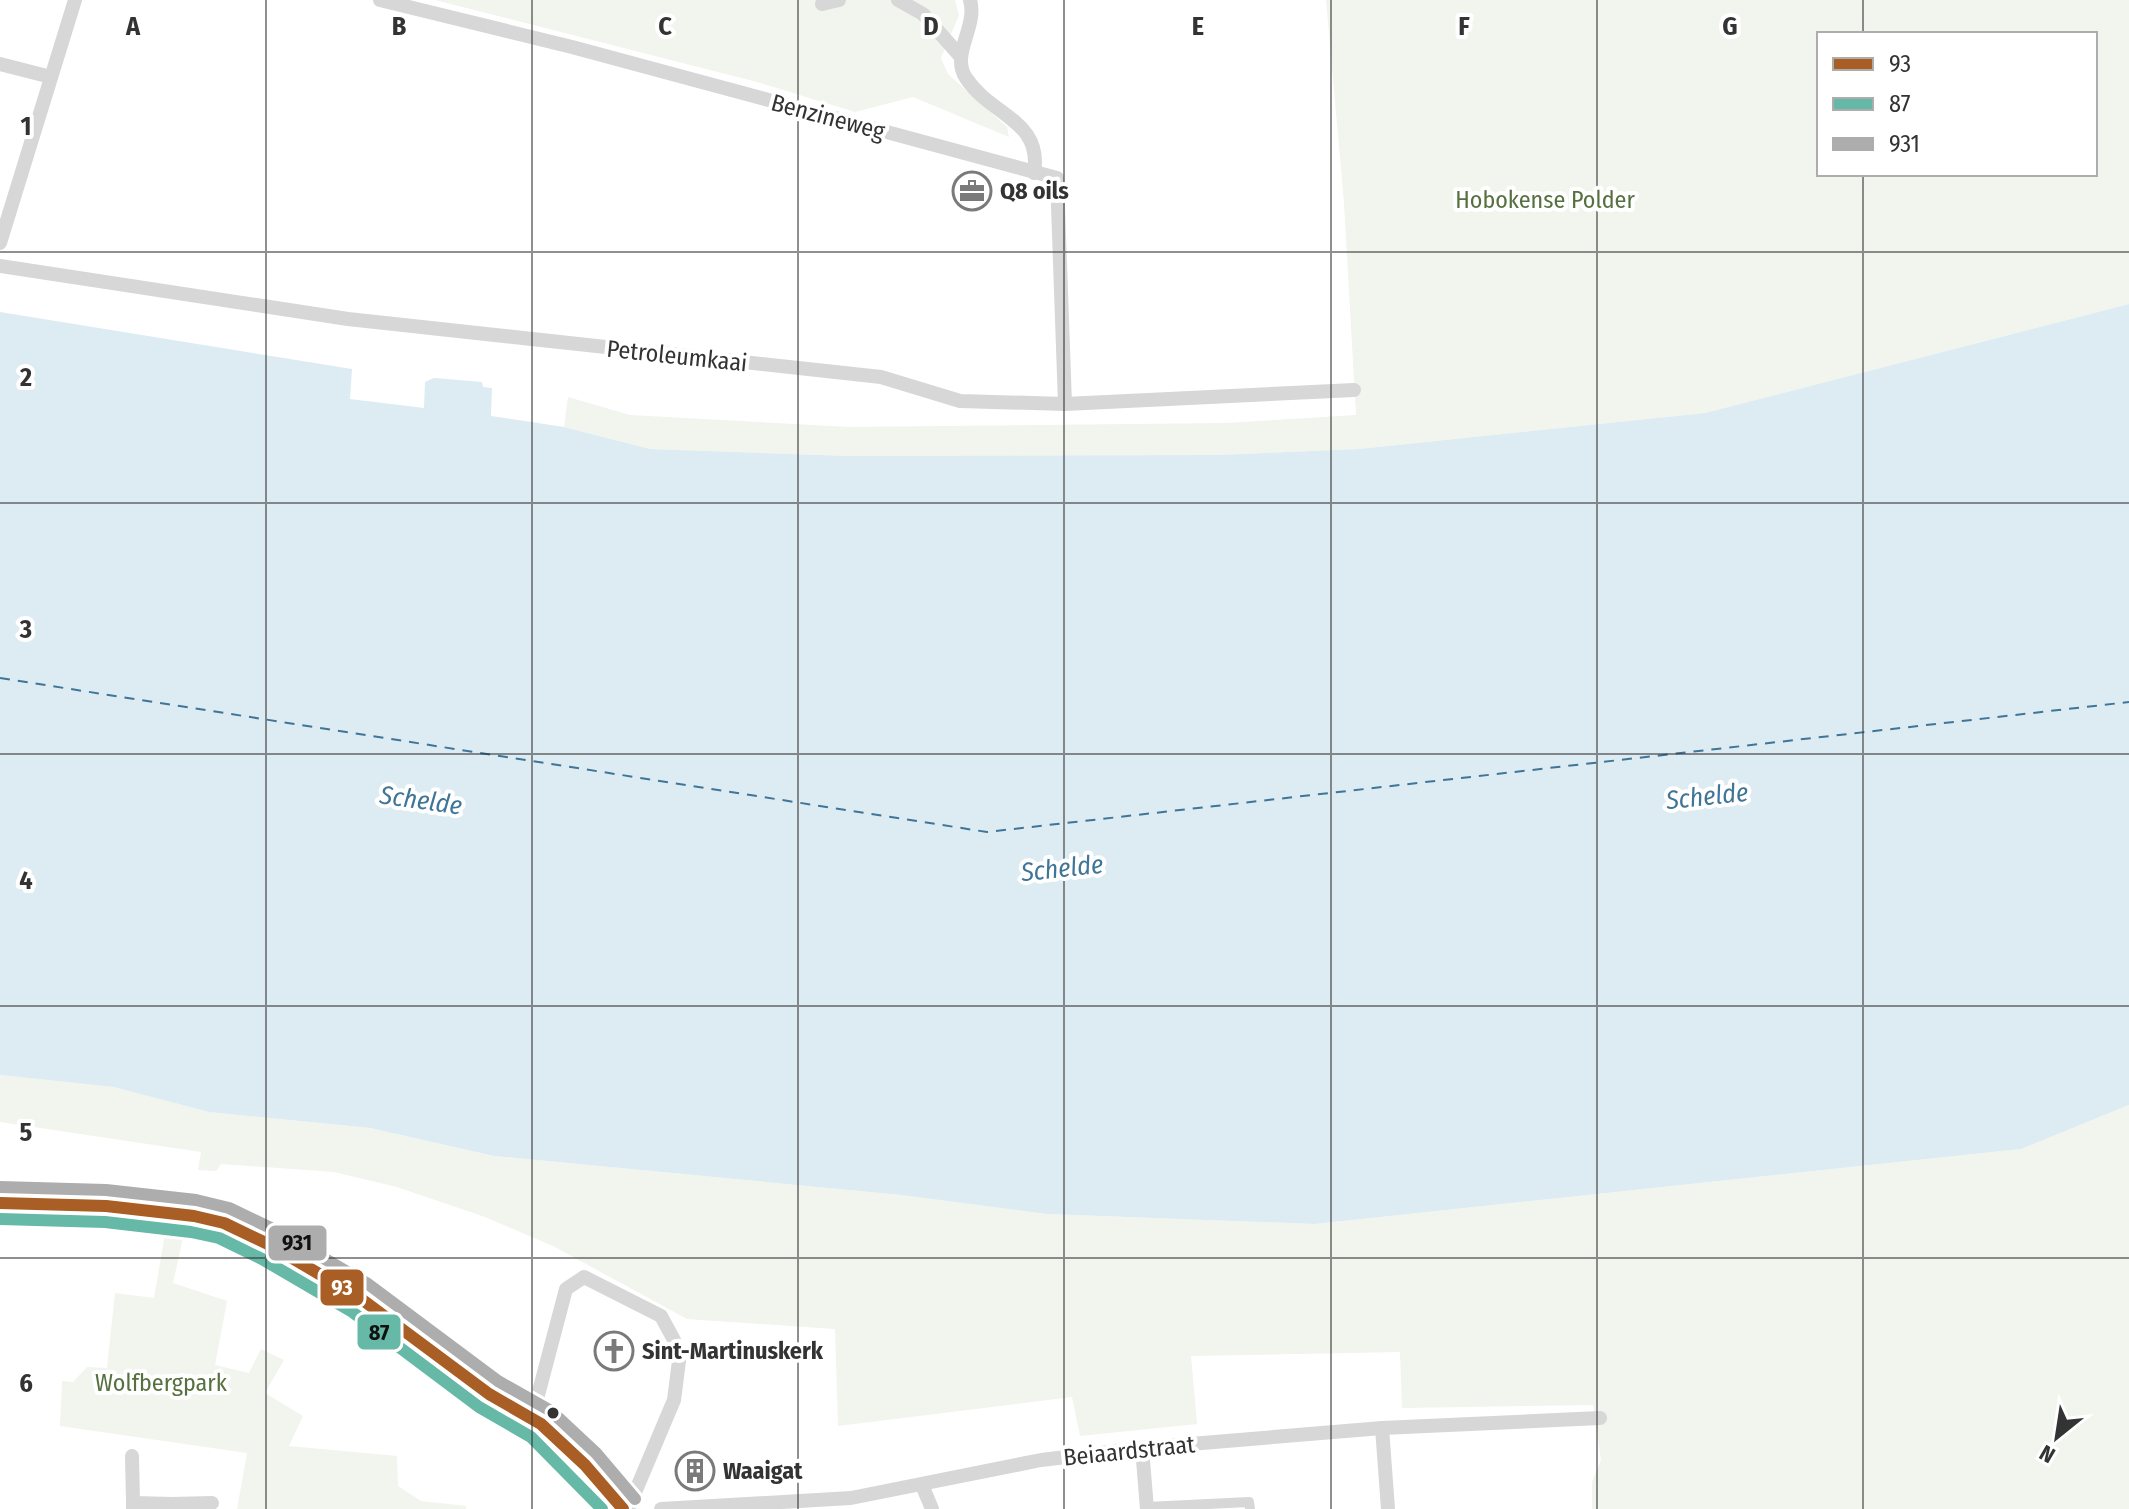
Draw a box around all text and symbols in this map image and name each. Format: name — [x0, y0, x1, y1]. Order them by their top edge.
text: A — [125, 11, 141, 42]
text: B — [392, 11, 407, 42]
text: C — [658, 11, 672, 42]
text: D — [923, 11, 939, 42]
text: E — [1192, 11, 1204, 42]
text: F — [1458, 11, 1470, 42]
text: G — [1722, 11, 1738, 42]
legend — [1817, 32, 2097, 176]
text: 93 — [1889, 50, 1911, 78]
street label: Benzineweg — [768, 88, 889, 146]
text: 87 — [1889, 90, 1911, 118]
text: 1 — [21, 111, 32, 142]
text: 931 — [1889, 130, 1920, 158]
office icon: Q8 oils — [951, 170, 993, 212]
place label: Q8 oils — [1000, 177, 1069, 205]
park label: Hobokense Polder — [1455, 186, 1635, 214]
street label: Petroleumkaai — [605, 335, 749, 377]
text: 2 — [19, 362, 32, 393]
text: 3 — [19, 614, 32, 645]
water label: Schelde — [1663, 777, 1750, 816]
water label: Schelde — [377, 779, 464, 822]
water label: Schelde — [1018, 849, 1105, 888]
text: 4 — [19, 865, 33, 896]
text: 5 — [20, 1117, 33, 1148]
line badge: 931 — [267, 1224, 328, 1262]
text: 931 — [282, 1229, 312, 1256]
line badge: 93 — [319, 1268, 365, 1307]
text: 93 — [331, 1274, 353, 1301]
line badge: 87 — [356, 1313, 402, 1351]
text: 87 — [369, 1319, 390, 1346]
church icon: Sint-Martinuskerk — [593, 1330, 635, 1372]
place label: Sint-Martinuskerk — [642, 1337, 824, 1365]
text: 6 — [19, 1368, 33, 1399]
park label: Wolfbergpark — [95, 1369, 228, 1397]
north arrow — [2017, 1397, 2097, 1477]
unlabelled marker — [545, 1405, 561, 1421]
street label: Beiaardstraat — [1062, 1430, 1196, 1472]
text: N — [2035, 1439, 2060, 1469]
building icon: Waaigat — [674, 1450, 716, 1492]
place label: Waaigat — [723, 1457, 803, 1485]

